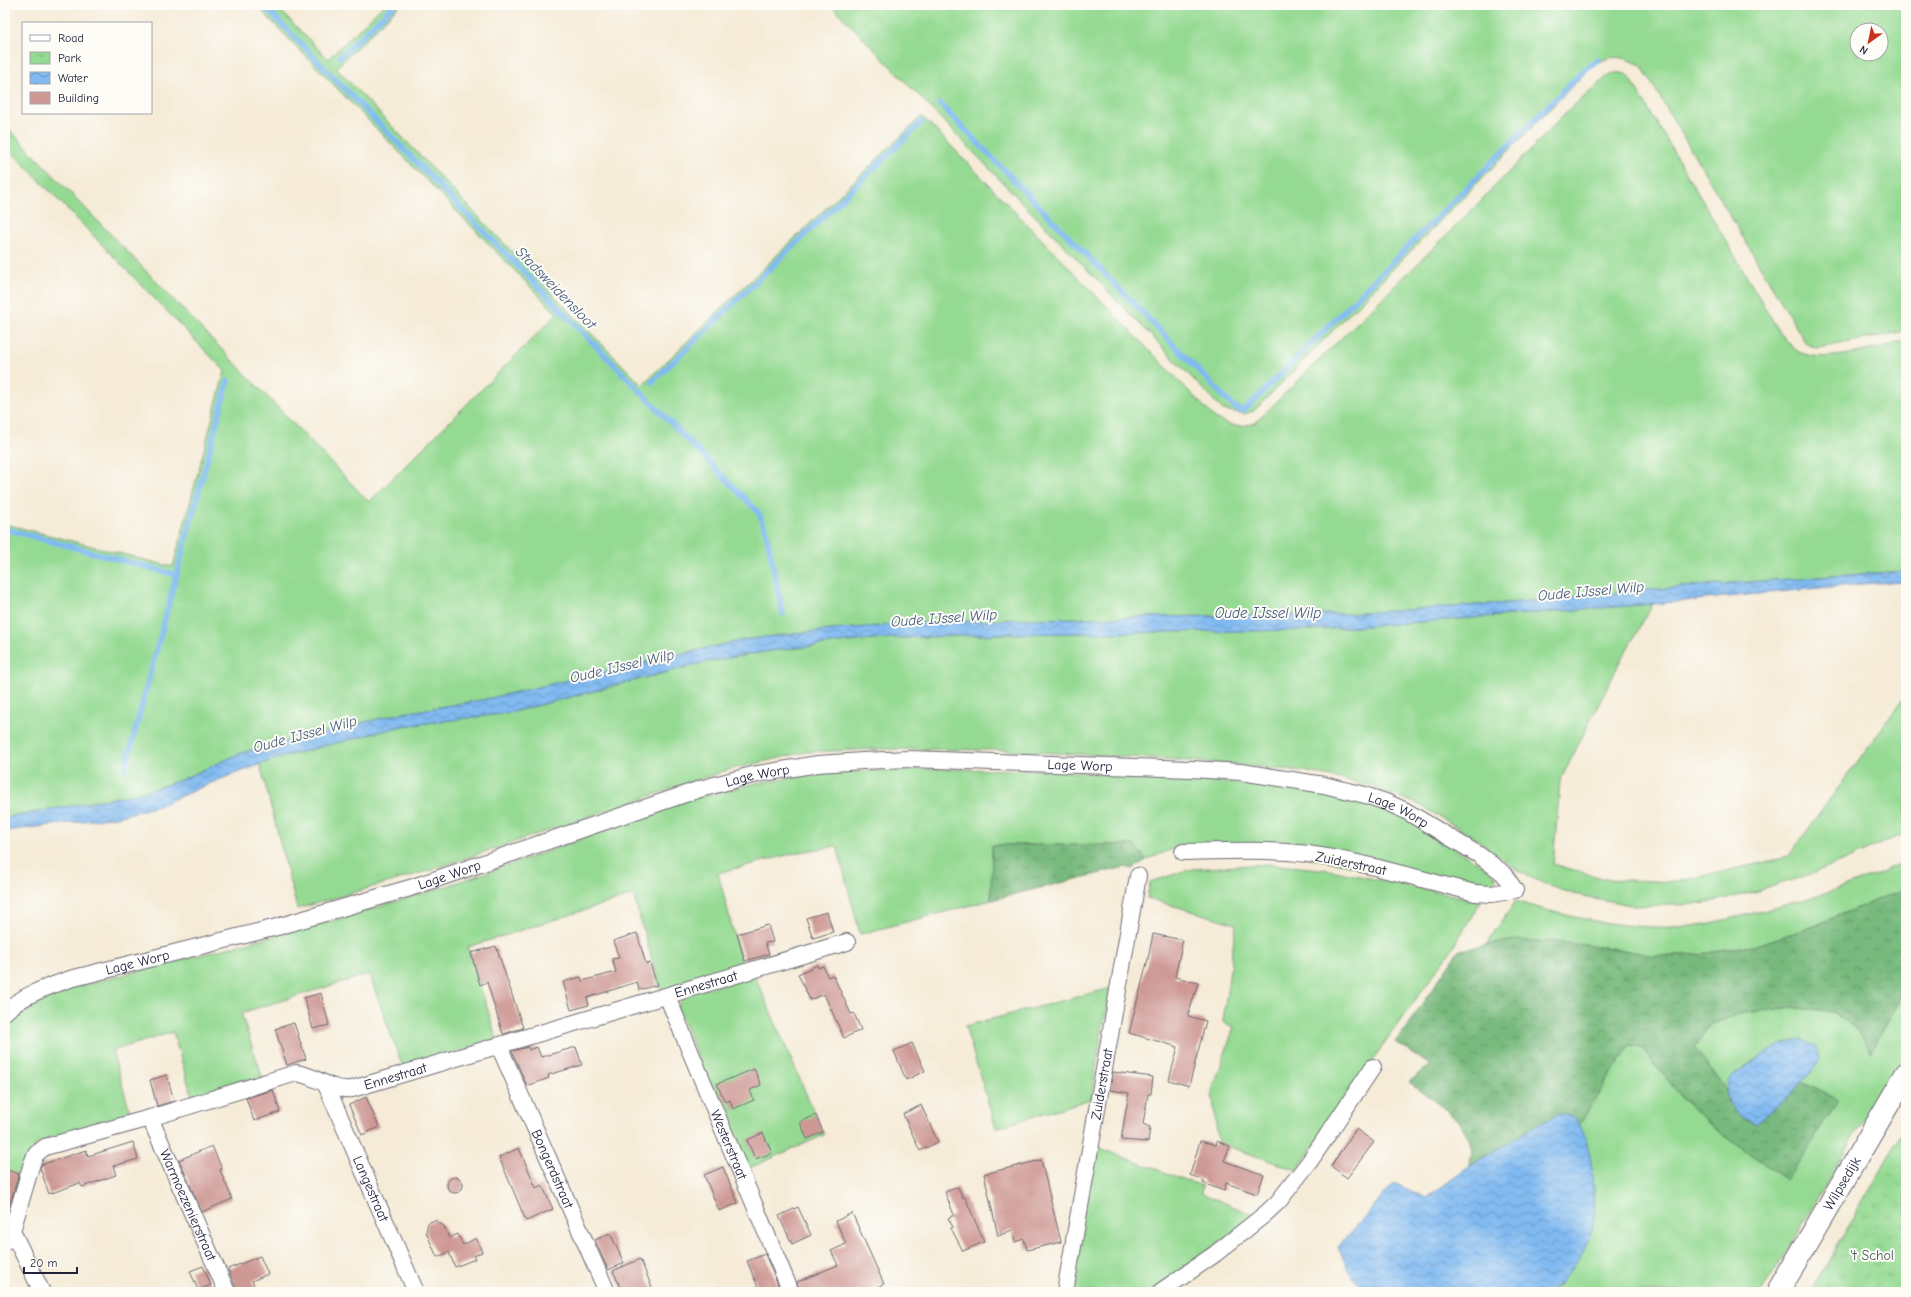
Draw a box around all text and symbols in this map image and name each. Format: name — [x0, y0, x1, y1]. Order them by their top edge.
legend — [22, 22, 152, 114]
north arrow — [1849, 22, 1889, 62]
text: Road — [58, 31, 84, 45]
text: N — [1857, 43, 1870, 57]
text: Park — [58, 51, 81, 65]
text: Water — [58, 71, 88, 85]
text: Building — [58, 91, 99, 105]
water label: Stadsweidensloot — [512, 243, 601, 334]
water label: Oude IJssel Wilp — [1537, 577, 1645, 605]
water label: Oude IJssel Wilp — [1215, 604, 1321, 622]
water label: Oude IJssel Wilp — [890, 605, 998, 631]
water label: Oude IJssel Wilp — [568, 645, 676, 687]
water label: Oude IJssel Wilp — [251, 712, 359, 756]
street label: Lage Worp — [1047, 756, 1113, 775]
street label: Lage Worp — [724, 761, 791, 791]
street label: Lage Worp — [1366, 789, 1432, 832]
street label: Zuiderstraat — [1314, 848, 1389, 879]
street label: Lage Worp — [416, 857, 483, 894]
street label: Lage Worp — [104, 946, 171, 979]
street label: Ennestraat — [673, 967, 740, 1002]
street label: Zuiderstraat — [1087, 1046, 1117, 1121]
street label: Ennestraat — [362, 1059, 430, 1094]
street label: Westerstraat — [707, 1107, 751, 1183]
street label: Bongerdstraat — [528, 1127, 578, 1212]
street label: Warmoezenierstraat — [156, 1147, 220, 1264]
street label: Langestraat — [349, 1153, 393, 1225]
street label: Wilpsedijk — [1820, 1154, 1865, 1213]
park label: 't Schol — [1850, 1247, 1894, 1264]
scale bar — [24, 1249, 77, 1275]
text: 20 m — [30, 1256, 58, 1270]

